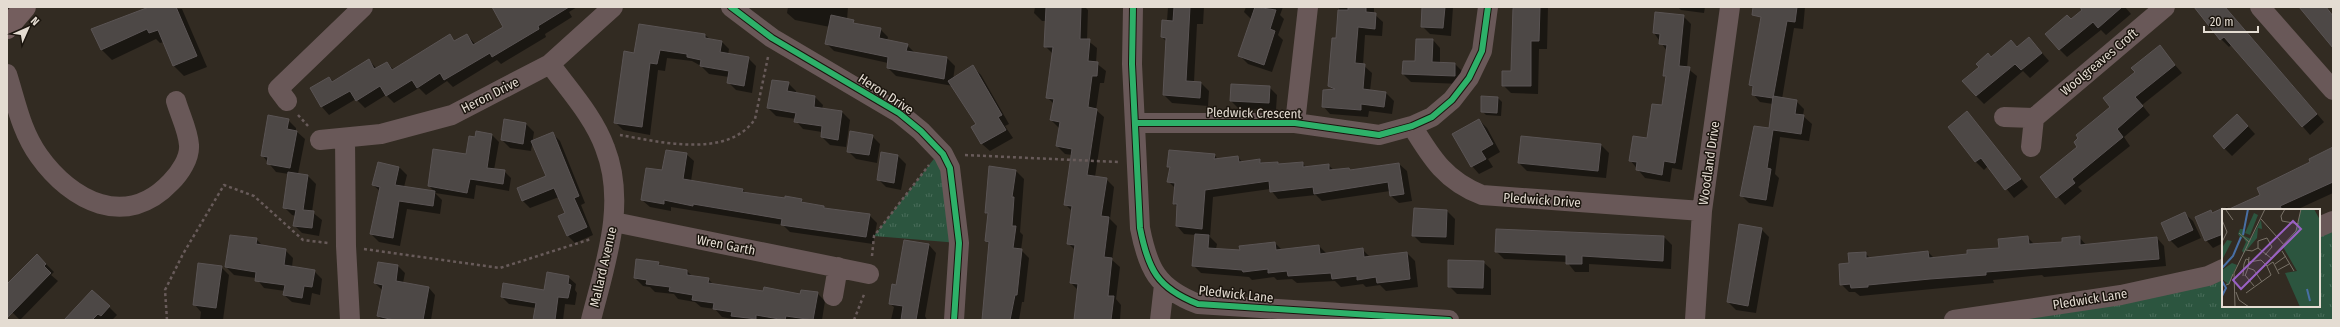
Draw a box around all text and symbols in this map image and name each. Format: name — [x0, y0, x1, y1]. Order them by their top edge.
north arrow — [8, 8, 48, 48]
scale bar — [2204, 8, 2258, 34]
text: N — [28, 14, 42, 28]
text: 20 m — [2210, 15, 2234, 29]
street label: Woolgreaves Croft — [2057, 25, 2141, 99]
street label: Heron Drive — [856, 71, 916, 117]
street label: Heron Drive — [459, 74, 521, 116]
street label: Pledwick Crescent — [1206, 105, 1303, 121]
street label: Woodland Drive — [1696, 120, 1722, 206]
street label: Pledwick Drive — [1503, 190, 1581, 210]
inset map — [2222, 209, 2320, 307]
street label: Mallard Avenue — [586, 225, 620, 309]
street label: Wren Garth — [695, 232, 757, 258]
street label: Pledwick Lane — [1198, 283, 1274, 305]
street label: Pledwick Lane — [2052, 286, 2128, 312]

